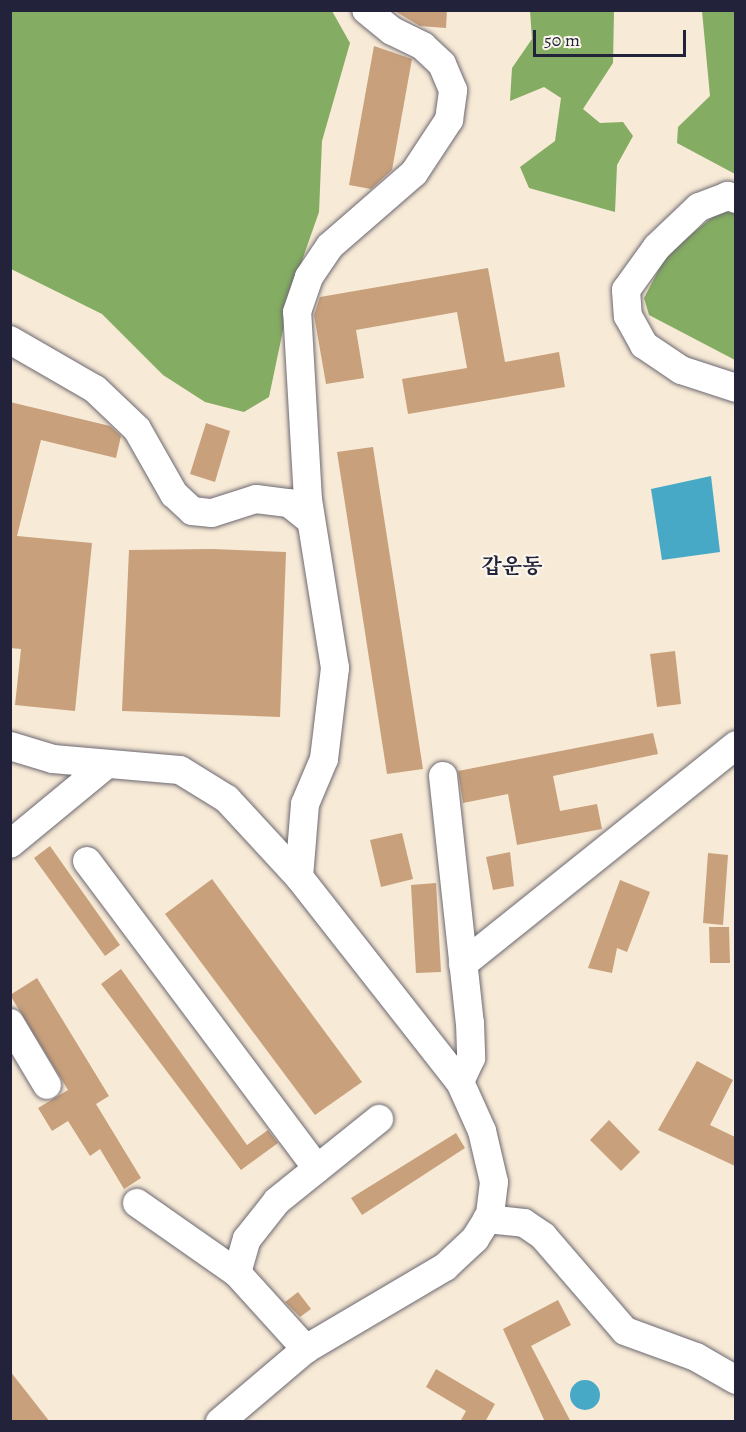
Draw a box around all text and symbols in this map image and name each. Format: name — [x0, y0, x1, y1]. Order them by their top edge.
scale bar — [536, 18, 689, 56]
text: 50 m — [544, 28, 580, 52]
district label: 갑운동 — [482, 553, 542, 579]

